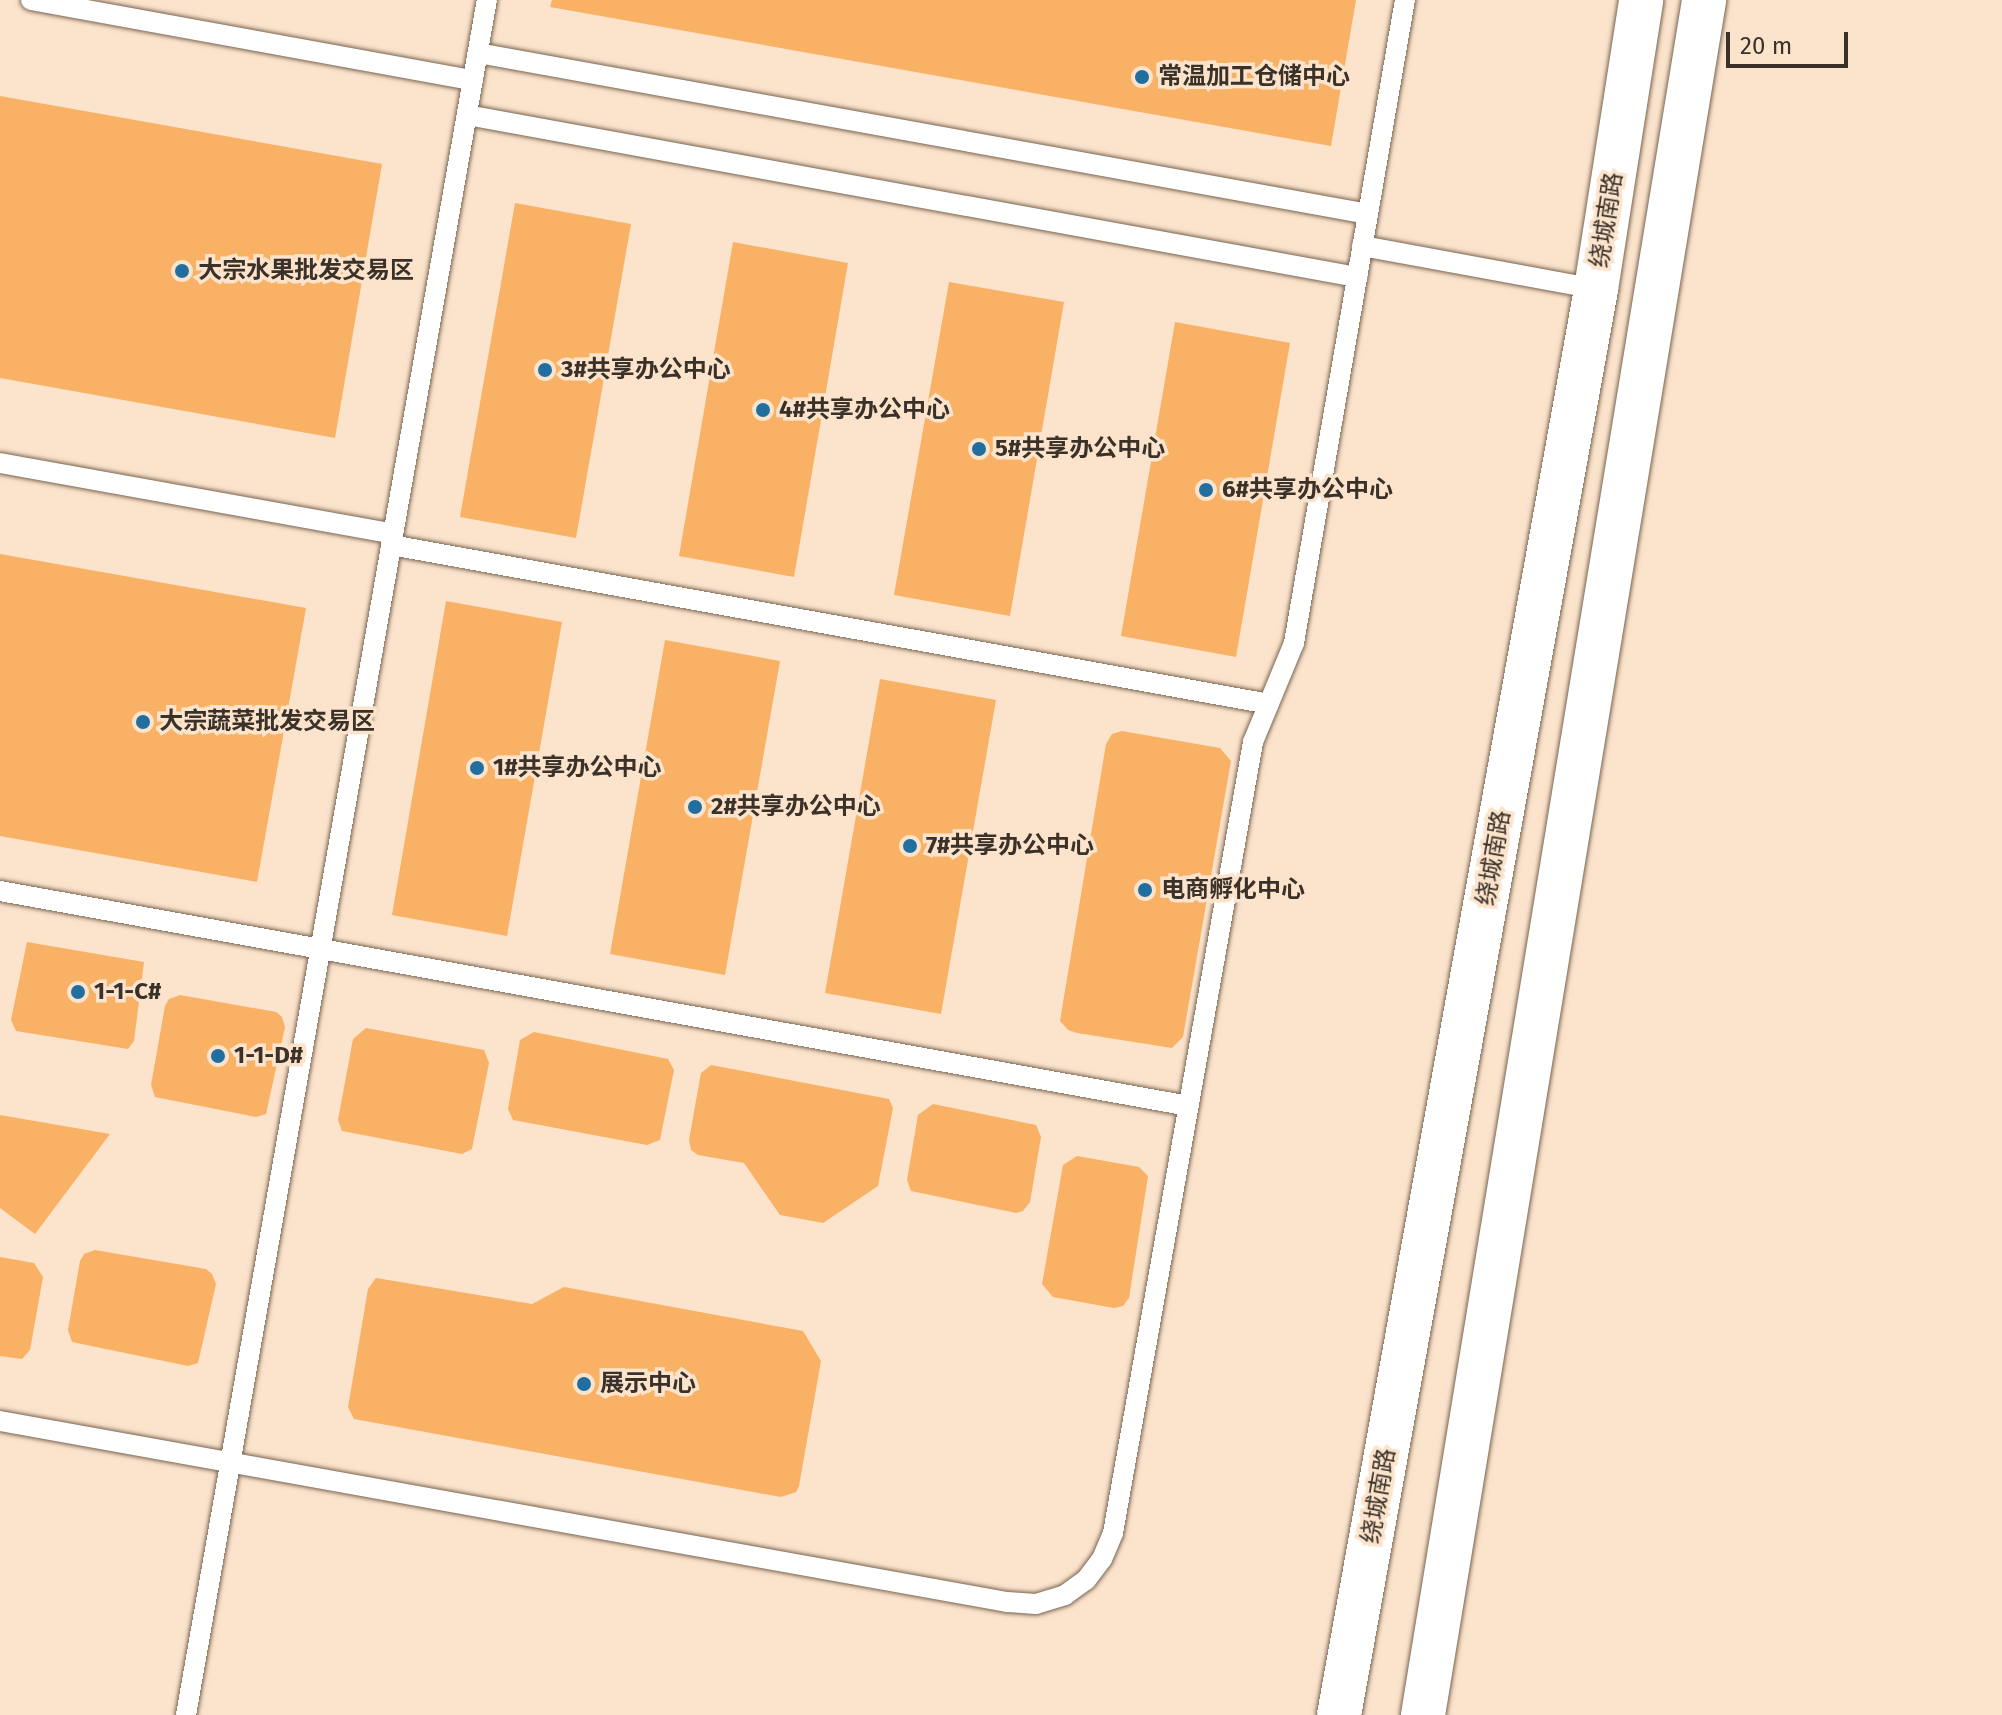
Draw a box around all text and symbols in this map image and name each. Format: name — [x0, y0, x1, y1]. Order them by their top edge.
scale bar — [1730, 16, 1852, 66]
text: 20 m — [1740, 32, 1792, 60]
place label: 常温加工仓储中心 — [1158, 63, 1350, 91]
marker: 常温加工仓储中心 — [1133, 68, 1151, 86]
street label: 绕城南路 — [1585, 170, 1629, 270]
place label: 大宗水果批发交易区 — [198, 257, 414, 285]
marker: 大宗水果批发交易区 — [173, 262, 191, 280]
place label: 3#共享办公中心 — [561, 356, 731, 384]
marker: 3#共享办公中心 — [536, 361, 554, 379]
place label: 4#共享办公中心 — [779, 396, 950, 424]
marker: 4#共享办公中心 — [754, 401, 772, 419]
place label: 5#共享办公中心 — [995, 435, 1165, 463]
marker: 5#共享办公中心 — [970, 440, 988, 458]
place label: 6#共享办公中心 — [1222, 476, 1393, 504]
marker: 6#共享办公中心 — [1197, 481, 1215, 499]
place label: 大宗蔬菜批发交易区 — [159, 708, 375, 736]
marker: 大宗蔬菜批发交易区 — [134, 713, 152, 731]
place label: 1#共享办公中心 — [493, 754, 662, 782]
marker: 1#共享办公中心 — [468, 759, 486, 777]
place label: 2#共享办公中心 — [711, 793, 881, 821]
marker: 2#共享办公中心 — [686, 798, 704, 816]
street label: 绕城南路 — [1471, 808, 1517, 908]
place label: 7#共享办公中心 — [926, 832, 1094, 860]
marker: 7#共享办公中心 — [901, 837, 919, 855]
place label: 电商孵化中心 — [1161, 876, 1305, 904]
marker: 电商孵化中心 — [1136, 881, 1154, 899]
place label: 1-1-C# — [94, 978, 161, 1006]
marker: 1-1-C# — [69, 983, 87, 1001]
place label: 1-1-D# — [234, 1042, 303, 1070]
marker: 1-1-D# — [209, 1047, 227, 1065]
place label: 展示中心 — [600, 1370, 696, 1398]
marker: 展示中心 — [575, 1375, 593, 1393]
street label: 绕城南路 — [1356, 1446, 1402, 1546]

